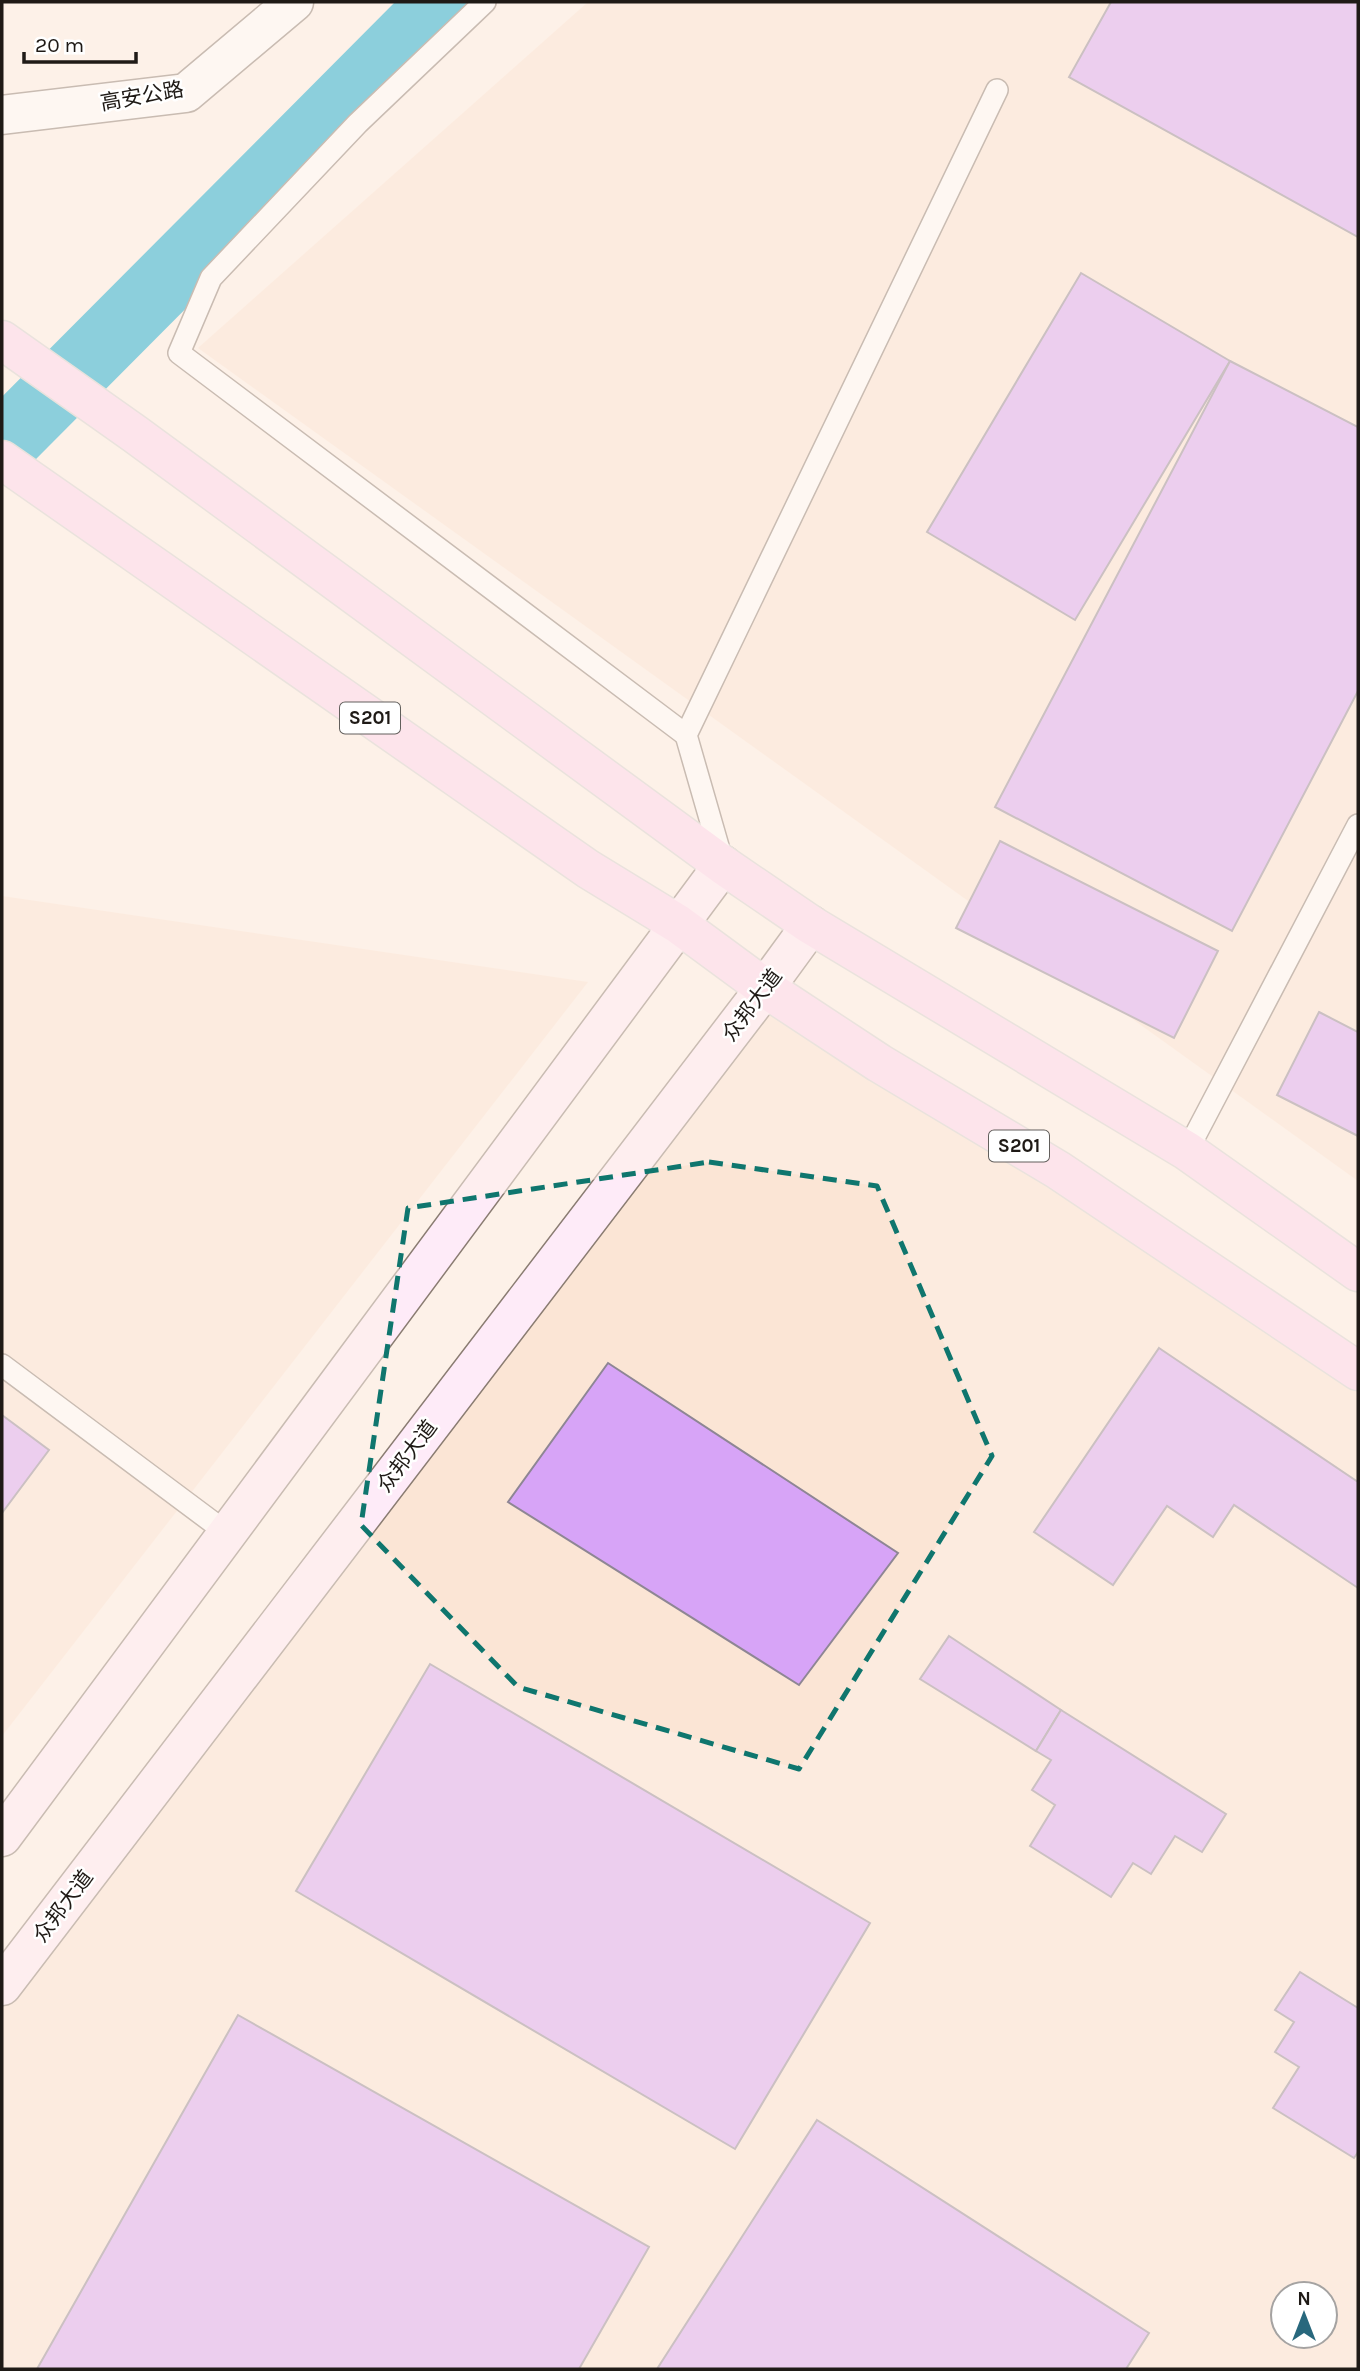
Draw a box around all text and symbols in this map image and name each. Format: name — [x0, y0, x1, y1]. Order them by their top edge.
scale bar — [24, 21, 136, 65]
text: 20 m — [35, 33, 84, 57]
street label: 高安公路 — [99, 77, 185, 115]
road number: S201 — [340, 702, 400, 734]
street label: 众邦大道 — [717, 964, 787, 1046]
road number: S201 — [989, 1130, 1049, 1162]
street label: 众邦大道 — [372, 1415, 442, 1497]
street label: 众邦大道 — [28, 1865, 98, 1947]
north arrow — [1269, 2280, 1339, 2350]
text: N — [1297, 2288, 1311, 2310]

